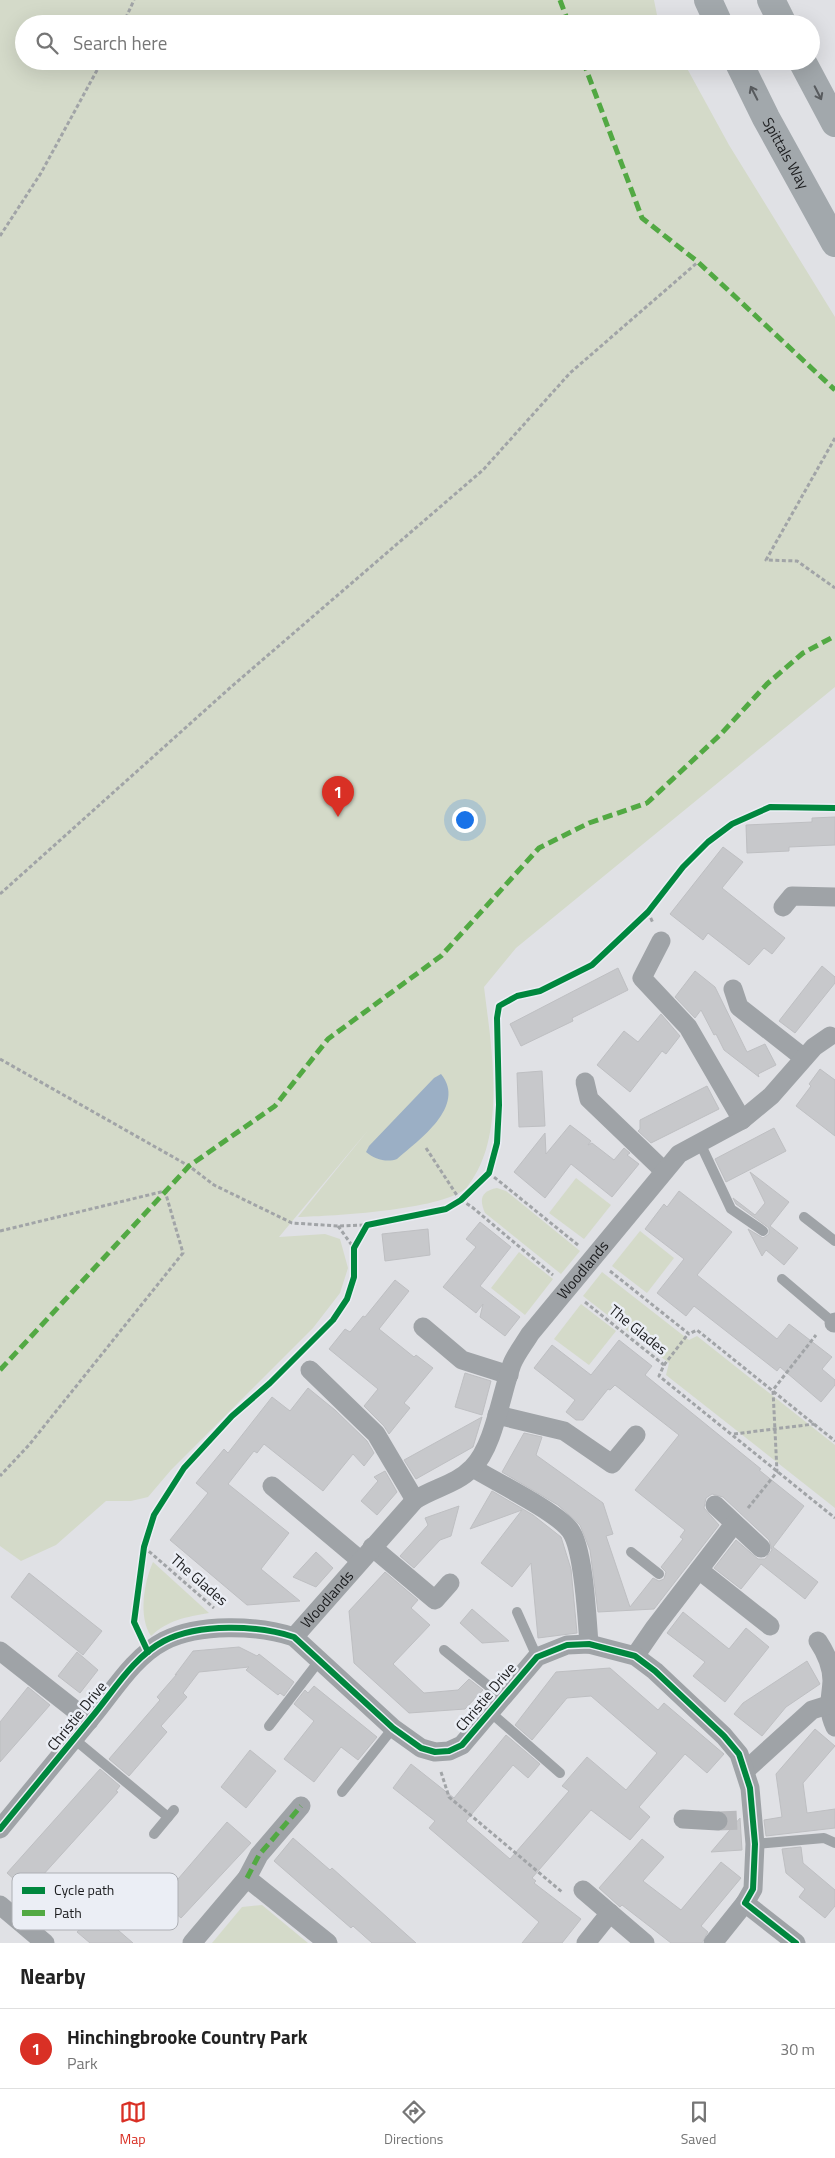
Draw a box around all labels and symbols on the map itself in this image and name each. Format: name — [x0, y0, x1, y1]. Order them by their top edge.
one-way arrow — [813, 85, 823, 100]
one-way arrow — [749, 86, 758, 101]
street label: Spittals Way — [757, 113, 815, 193]
pin: 1 — [322, 776, 354, 817]
your location — [452, 807, 478, 833]
street label: Woodlands — [551, 1235, 614, 1304]
street label: The Glades — [604, 1299, 673, 1360]
street label: The Glades — [166, 1548, 233, 1611]
street label: Woodlands — [295, 1565, 359, 1633]
street label: Christie Drive — [450, 1657, 521, 1736]
street label: Christie Drive — [41, 1676, 112, 1756]
legend — [12, 1873, 178, 1930]
text: Cycle path — [54, 1879, 114, 1900]
text: Path — [54, 1902, 82, 1923]

